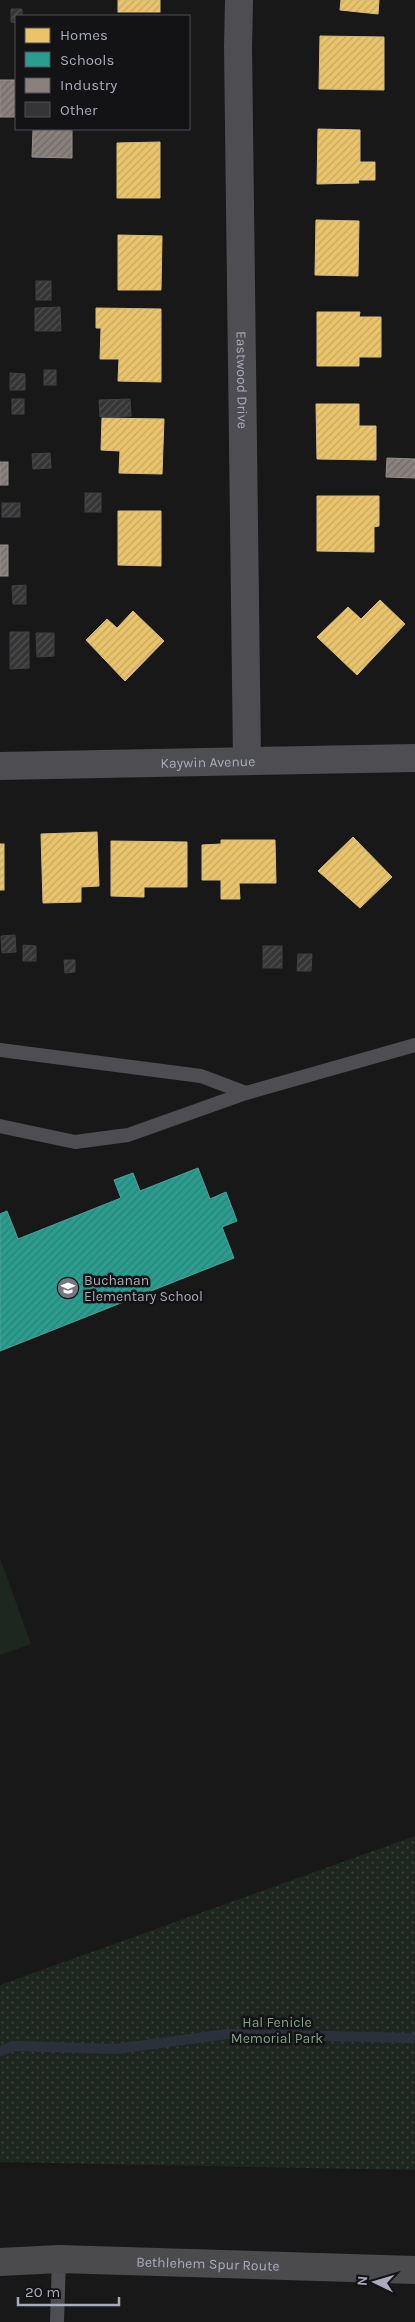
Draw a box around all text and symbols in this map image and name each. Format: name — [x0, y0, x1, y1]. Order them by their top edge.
legend — [15, 15, 190, 130]
text: Homes — [60, 26, 108, 44]
text: Schools — [60, 51, 114, 69]
text: Industry — [60, 76, 117, 94]
text: Other — [60, 101, 98, 119]
street label: Eastwood Drive — [233, 331, 251, 429]
street label: Kaywin Avenue — [160, 753, 256, 772]
place label: Buchanan Elementary School — [84, 1272, 203, 1305]
school or university icon: Buchanan Elementary School — [56, 1276, 80, 1300]
park label: Hal Fenicle Memorial Park — [231, 2014, 323, 2047]
street label: Bethlehem Spur Route — [136, 2253, 280, 2275]
north arrow — [350, 2257, 400, 2307]
scale bar — [18, 2274, 119, 2306]
text: N — [354, 2275, 371, 2287]
text: 20 m — [25, 2283, 60, 2301]

